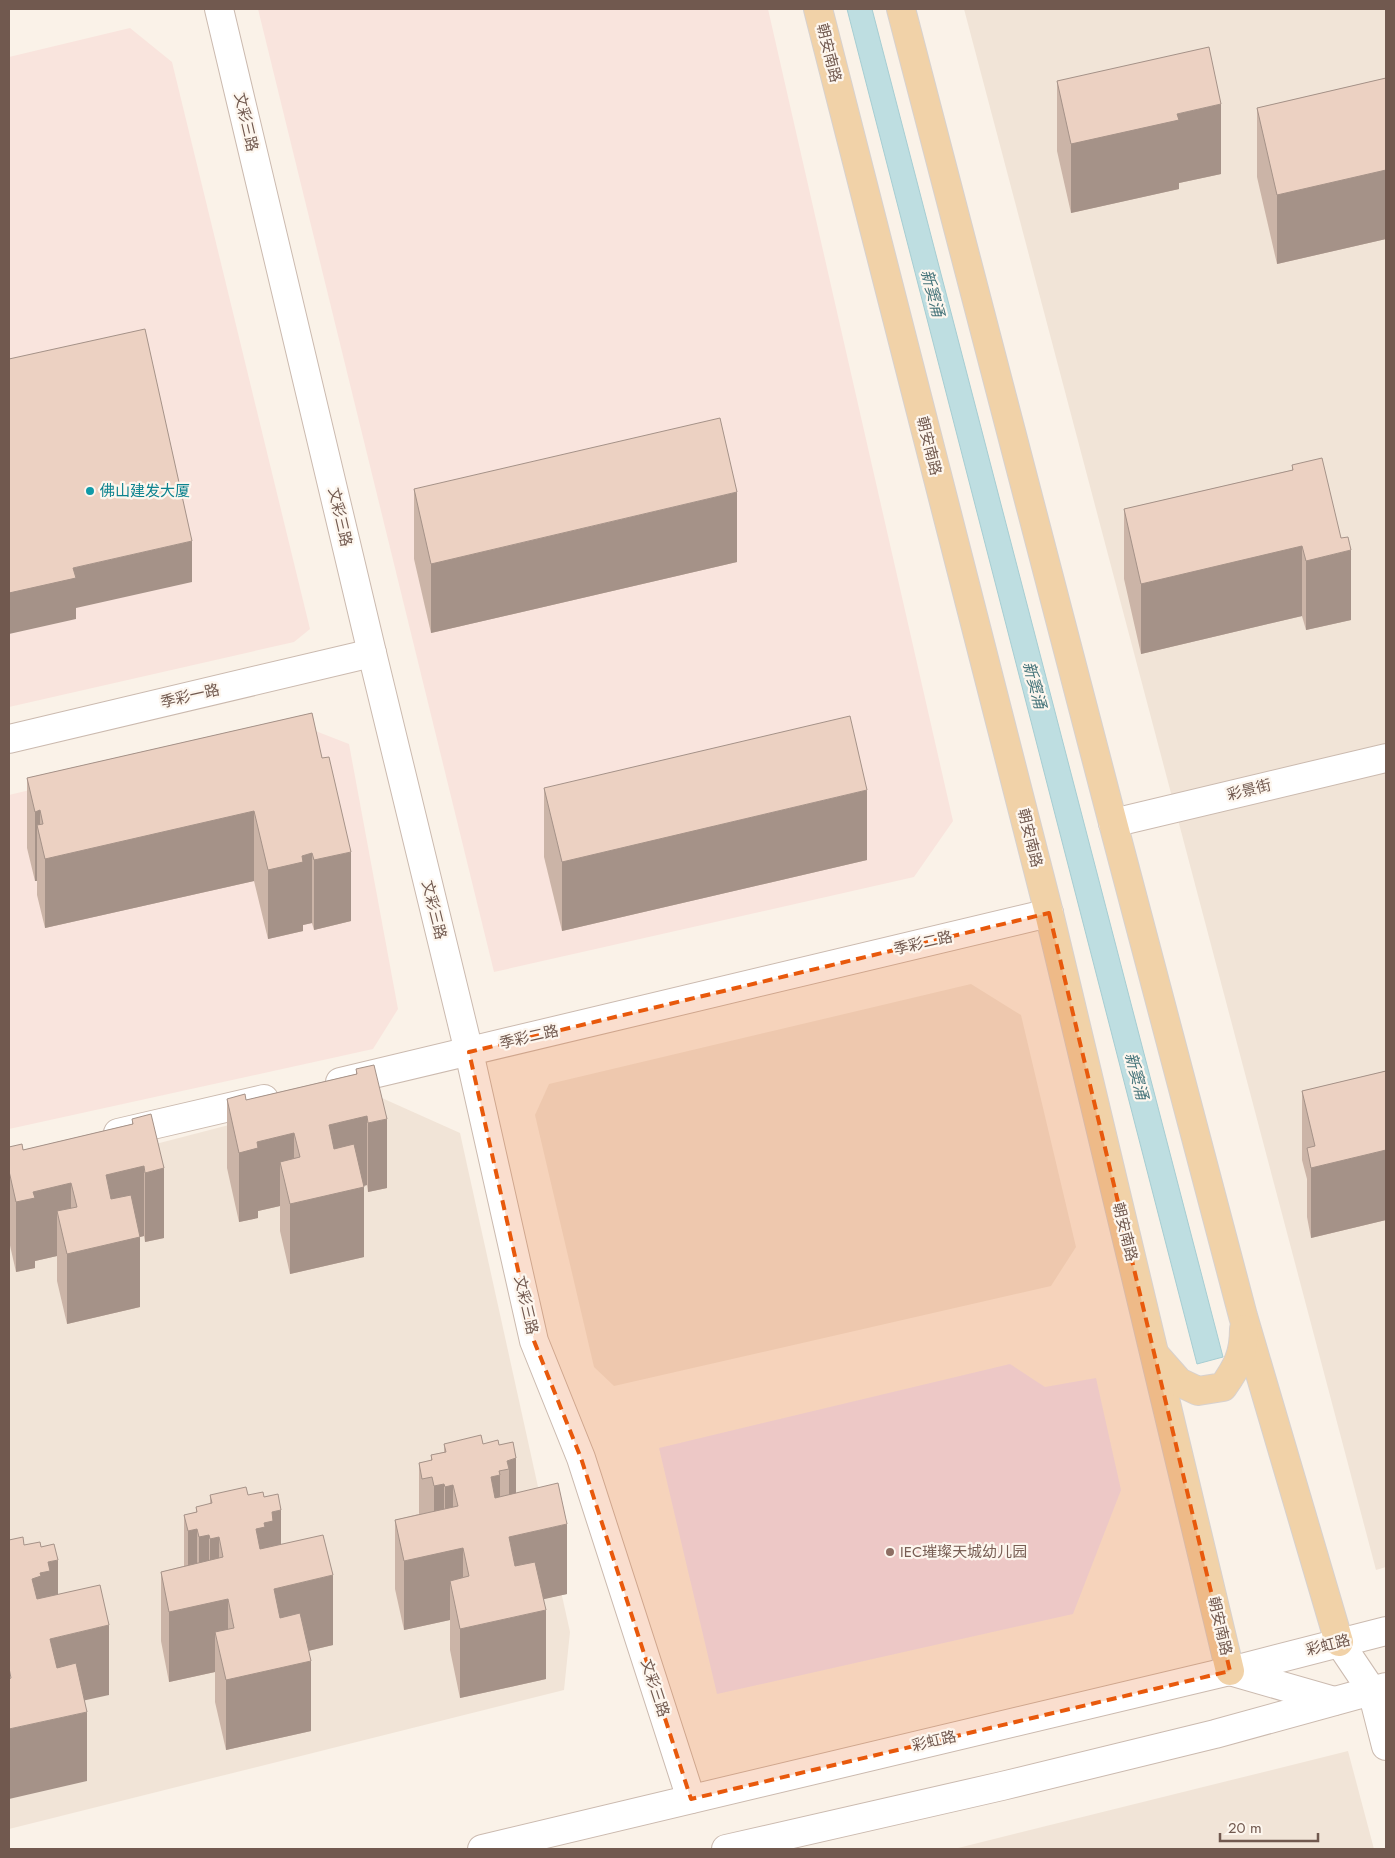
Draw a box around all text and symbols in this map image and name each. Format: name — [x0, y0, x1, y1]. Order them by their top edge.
street label: 朝安南路 — [811, 21, 847, 85]
street label: 文彩三路 — [229, 90, 263, 154]
water label: 新窦涌 — [915, 267, 950, 321]
street label: 朝安南路 — [911, 414, 947, 478]
place label: 佛山建发大厦 — [100, 480, 190, 502]
marker: 佛山建发大厦 — [84, 485, 96, 497]
street label: 文彩三路 — [323, 485, 357, 549]
water label: 新窦涌 — [1017, 659, 1052, 713]
street label: 季彩一路 — [158, 679, 222, 713]
street label: 彩景街 — [1224, 774, 1274, 806]
street label: 朝安南路 — [1012, 806, 1048, 870]
street label: 文彩三路 — [416, 878, 452, 942]
street label: 季彩二路 — [891, 926, 955, 960]
street label: 季彩二路 — [497, 1020, 561, 1054]
water label: 新窦涌 — [1119, 1050, 1154, 1104]
street label: 朝安南路 — [1107, 1200, 1143, 1264]
street label: 文彩三路 — [509, 1273, 543, 1337]
place label: IEC璀璨天城幼儿园 — [900, 1541, 1027, 1563]
marker: IEC璀璨天城幼儿园 — [884, 1546, 896, 1558]
street label: 朝安南路 — [1203, 1594, 1237, 1658]
street label: 彩虹路 — [1303, 1629, 1353, 1661]
street label: 文彩三路 — [635, 1656, 675, 1720]
street label: 彩虹路 — [910, 1725, 958, 1757]
scale bar — [1220, 1810, 1318, 1842]
text: 20 m — [1228, 1817, 1262, 1839]

